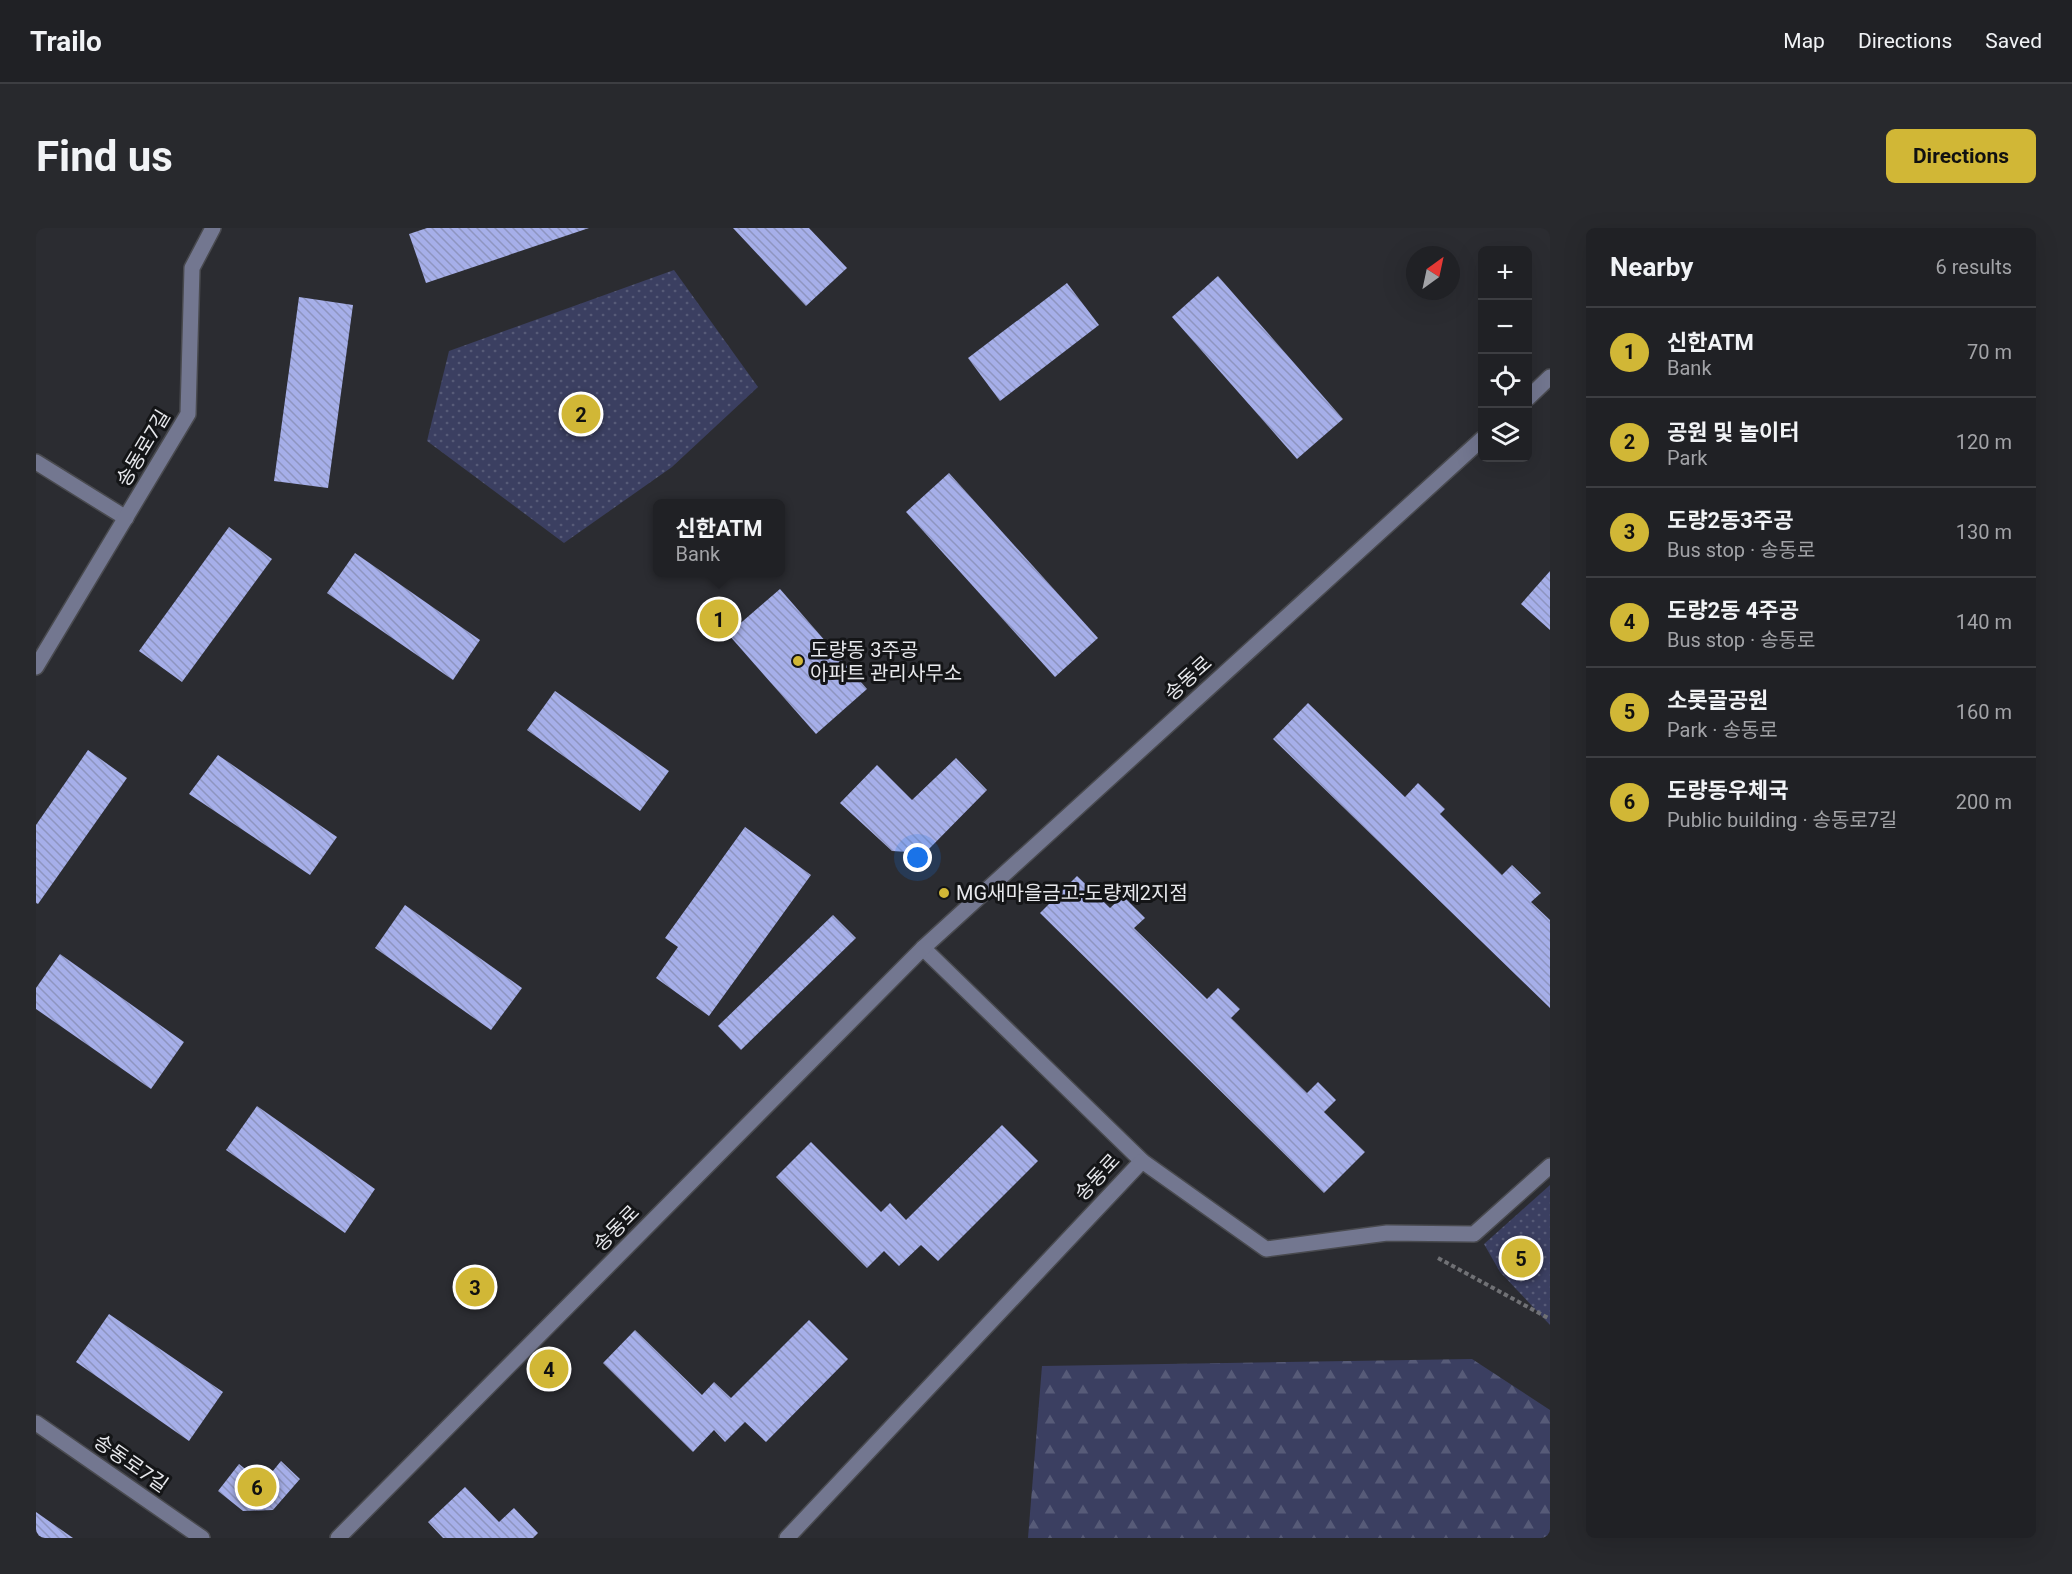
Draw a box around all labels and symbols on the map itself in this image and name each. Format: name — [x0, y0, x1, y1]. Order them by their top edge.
north arrow — [1406, 246, 1460, 300]
pin: 2 — [562, 392, 600, 436]
street label: 송동로7길 — [111, 405, 175, 491]
pin: 1 — [700, 596, 738, 642]
place label: 도량동 3주공 아파트 관리사무소 — [810, 638, 962, 685]
street label: 송동로 — [1159, 651, 1217, 705]
marker: 도량동 3주공 아파트 관리사무소 — [791, 654, 805, 668]
your location — [903, 843, 932, 872]
place label: MG새마을금고-도량제2지점 — [956, 881, 1188, 905]
marker: MG새마을금고-도량제2지점 — [937, 886, 951, 900]
street label: 송동로 — [1069, 1149, 1125, 1205]
street label: 송동로 — [588, 1200, 644, 1256]
pin: 5 — [1502, 1236, 1540, 1280]
pin: 3 — [456, 1264, 494, 1310]
pin: 4 — [530, 1346, 568, 1392]
street label: 송동로7길 — [89, 1429, 173, 1497]
pin: 6 — [238, 1464, 276, 1510]

